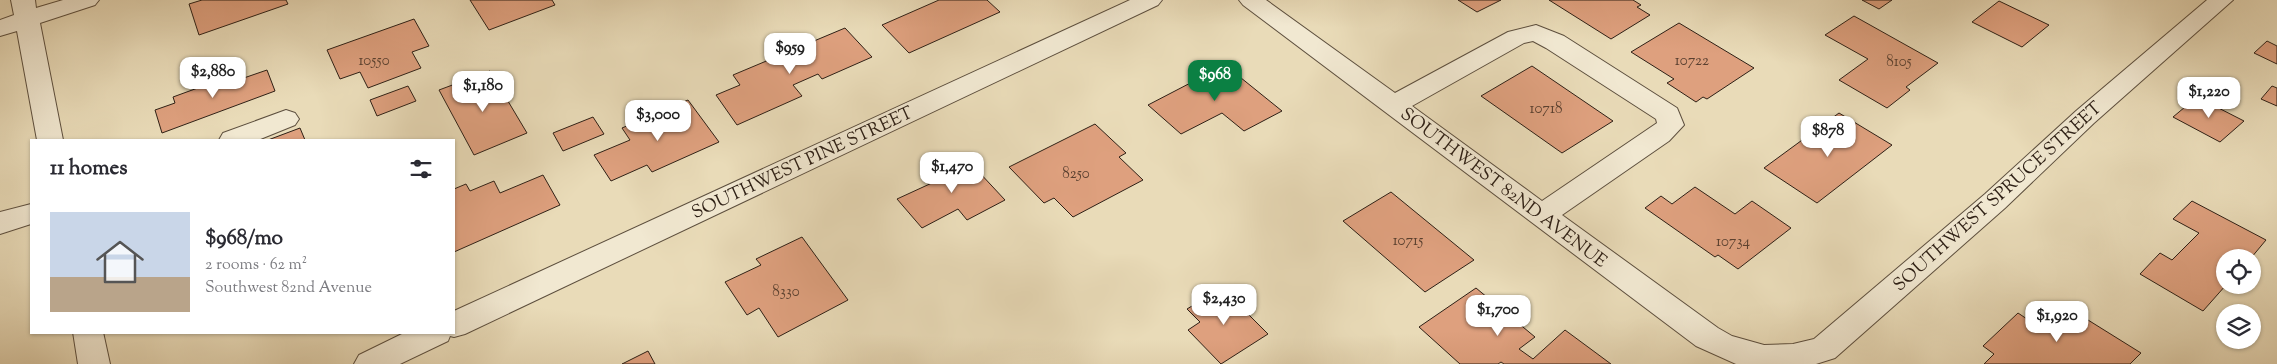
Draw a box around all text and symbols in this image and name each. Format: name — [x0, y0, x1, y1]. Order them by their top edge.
pin: $959 — [760, 32, 820, 75]
text: $959 — [775, 37, 805, 60]
house number: 10550 — [358, 51, 390, 72]
house number: 10722 — [1675, 51, 1709, 72]
house number: 8105 — [1886, 52, 1912, 73]
pin: $2,880 — [172, 56, 254, 99]
pin: $968 — [1185, 59, 1245, 102]
text: $2,880 — [191, 61, 235, 84]
text: $968 — [1199, 64, 1231, 87]
pin: $1,180 — [442, 70, 524, 113]
text: $1,180 — [463, 75, 503, 98]
pin: $1,220 — [2168, 76, 2250, 119]
text: $1,220 — [2188, 81, 2230, 104]
street label: SOUTHWEST SPRUCE STREET — [1888, 96, 2109, 299]
house number: 10718 — [1529, 99, 1563, 120]
pin: $3,000 — [617, 100, 699, 142]
street label: SOUTHWEST PINE STREET — [688, 101, 918, 227]
street label: SOUTHWEST 82ND AVENUE — [1394, 102, 1612, 275]
text: $3,000 — [636, 104, 680, 127]
pin: $878 — [1798, 116, 1858, 158]
text: $878 — [1812, 120, 1844, 143]
pin: $1,470 — [911, 152, 993, 194]
text: 11 homes — [50, 154, 128, 184]
icon: filters — [407, 155, 435, 183]
text: $1,470 — [931, 156, 973, 179]
house number: 8250 — [1062, 164, 1090, 185]
text: $968/mo — [205, 224, 283, 254]
house number: 10715 — [1393, 231, 1423, 252]
icon: home — [90, 232, 150, 292]
house number: 10734 — [1716, 232, 1750, 253]
map controls — [2216, 249, 2261, 349]
button: locate — [2216, 249, 2261, 294]
text: 2 rooms · 62 m² — [205, 254, 307, 277]
text: Southwest 82nd Avenue — [205, 277, 372, 300]
house number: 8330 — [772, 282, 800, 303]
pin: $2,430 — [1183, 284, 1265, 326]
text: $2,430 — [1203, 288, 1245, 311]
pin: $1,700 — [1457, 294, 1539, 337]
text: $1,700 — [1477, 299, 1519, 322]
pin: $1,920 — [2016, 300, 2098, 343]
button: layers — [2216, 304, 2261, 349]
text: $1,920 — [2036, 305, 2078, 328]

